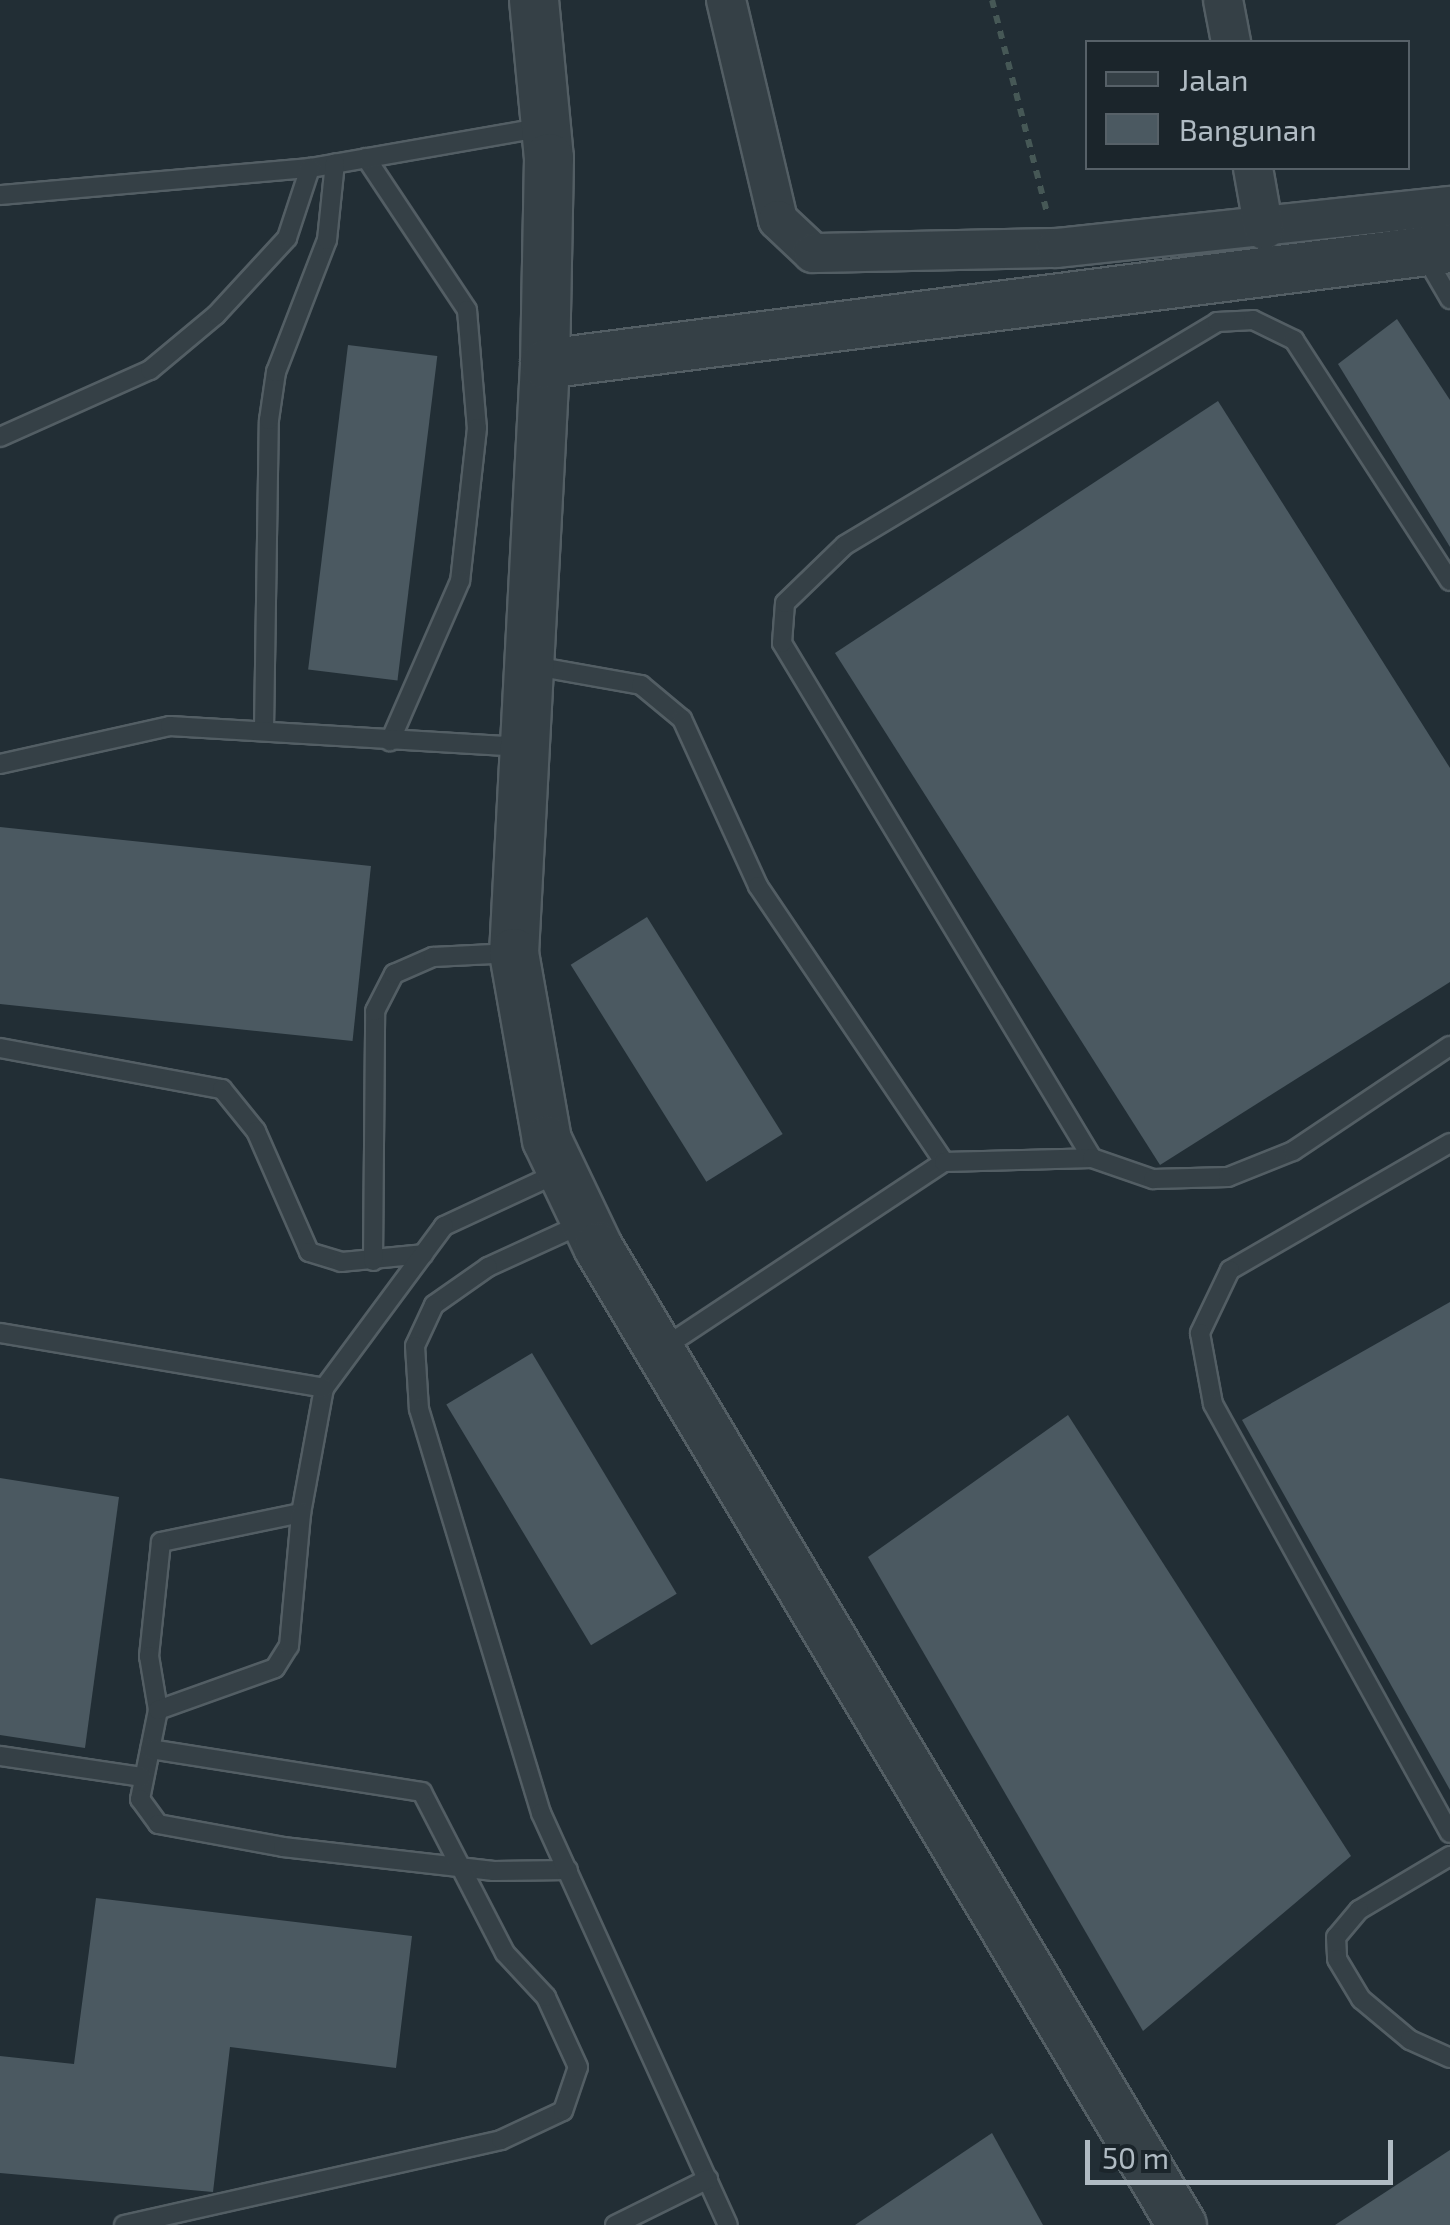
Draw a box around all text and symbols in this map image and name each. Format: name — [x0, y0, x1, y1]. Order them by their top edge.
legend — [1085, 40, 1410, 170]
text: Jalan — [1179, 61, 1248, 97]
text: Bangunan — [1179, 111, 1317, 147]
scale bar — [1090, 2120, 1398, 2182]
text: 50 m — [1102, 2139, 1169, 2175]

